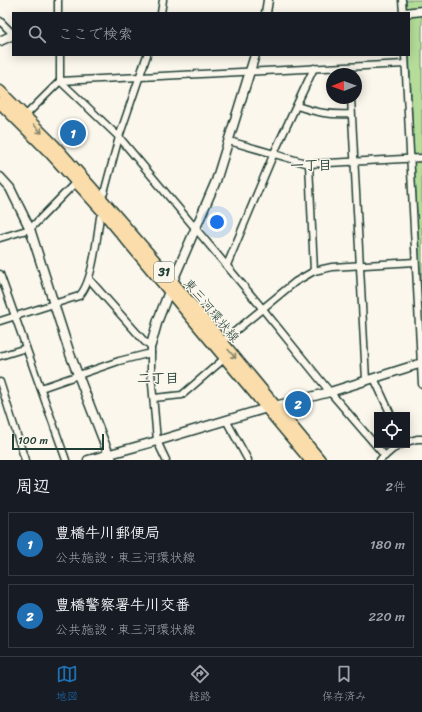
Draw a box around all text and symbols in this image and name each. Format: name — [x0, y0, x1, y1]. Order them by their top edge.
search box — [12, 12, 410, 56]
text: ここで検索 — [58, 21, 133, 47]
icon: search — [26, 23, 48, 45]
north arrow — [326, 68, 362, 104]
pin: 1 — [60, 118, 86, 148]
one-way arrow — [33, 124, 43, 134]
district label: 一丁目 — [290, 153, 332, 178]
your location — [207, 212, 227, 232]
road number: 31 — [154, 262, 174, 282]
street label: 東三河環状線 — [178, 273, 246, 348]
one-way arrow — [228, 349, 237, 360]
district label: 二丁目 — [137, 366, 179, 391]
pin: 2 — [285, 389, 311, 419]
map controls — [374, 412, 410, 448]
button: locate — [374, 412, 410, 448]
text: 100 m — [18, 431, 48, 450]
scale bar — [12, 432, 104, 451]
text: 周辺 — [16, 471, 50, 501]
text: 2件 — [385, 475, 406, 498]
text: 豊橋牛川郵便局 — [55, 520, 160, 546]
text: 1 — [27, 533, 33, 556]
text: 180 m — [370, 533, 405, 556]
text: 公共施設 · 東三河環状線 — [55, 546, 195, 569]
text: 豊橋警察署牛川交番 — [55, 592, 190, 618]
text: 2 — [26, 605, 34, 628]
text: 220 m — [368, 605, 405, 628]
text: 公共施設 · 東三河環状線 — [55, 618, 195, 641]
tab: 地図 — [56, 663, 78, 706]
tab: 経路 — [189, 663, 211, 706]
tab: 保存済み — [322, 663, 366, 706]

